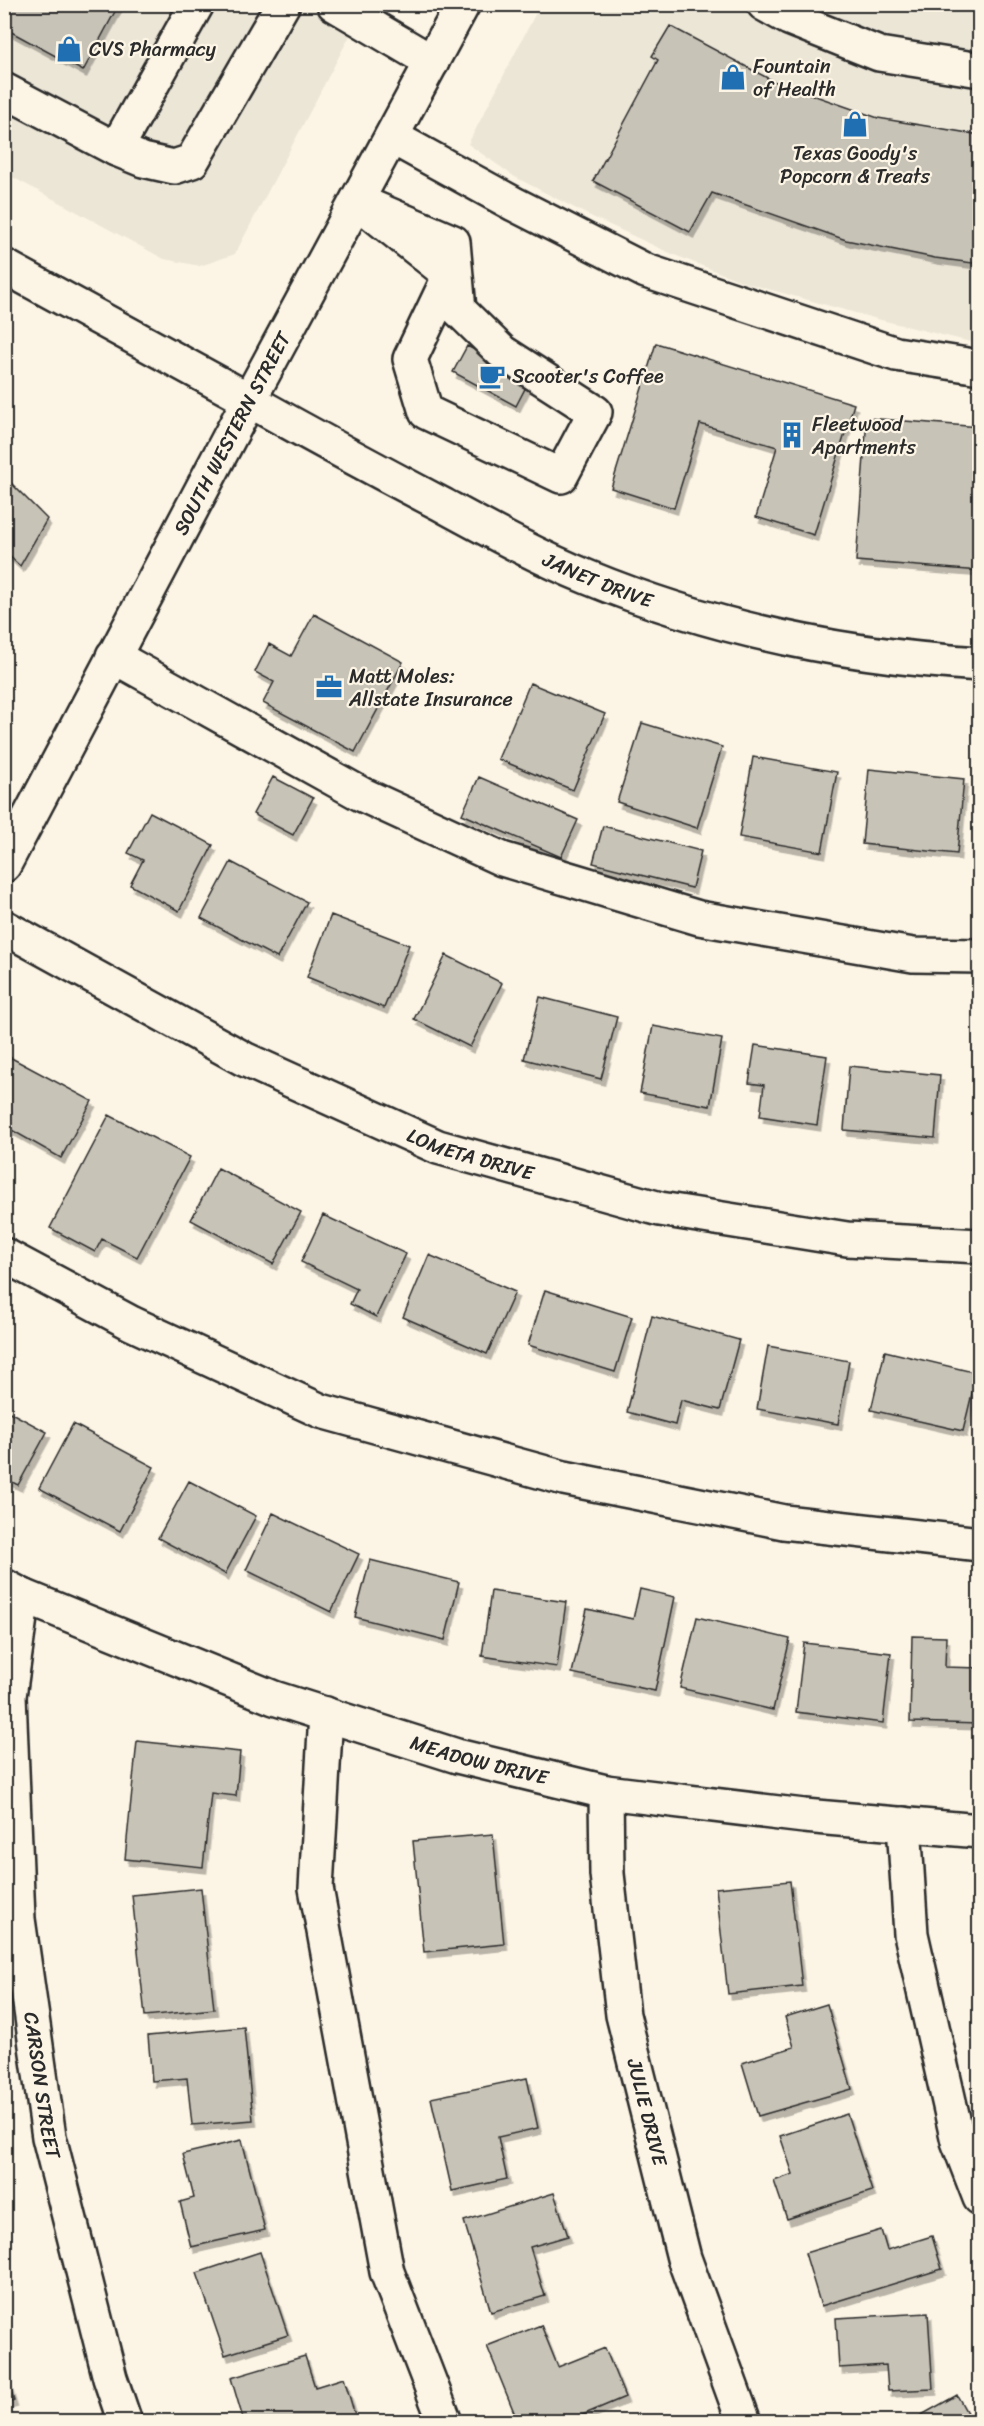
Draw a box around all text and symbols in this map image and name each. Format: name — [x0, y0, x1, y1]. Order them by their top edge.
place label: CVS Pharmacy — [89, 32, 216, 67]
shop icon: CVS Pharmacy — [54, 34, 84, 64]
place label: Fountain of Health — [753, 49, 836, 107]
shop icon: Fountain of Health — [718, 62, 748, 92]
shop icon: Texas Goody's Popcorn & Treats — [840, 109, 870, 139]
place label: Texas Goody's Popcorn & Treats — [780, 136, 931, 194]
street label: SOUTH WESTERN STREET — [163, 324, 301, 542]
place label: Scooter's Coffee — [512, 359, 664, 394]
cafe icon: Scooter's Coffee — [477, 361, 507, 391]
place label: Fleetwood Apartments — [811, 407, 916, 465]
building icon: Fleetwood Apartments — [777, 420, 807, 450]
street label: JANET DRIVE — [536, 542, 659, 618]
place label: Matt Moles: Allstate Insurance — [348, 659, 513, 717]
office icon: Matt Moles: Allstate Insurance — [314, 672, 344, 702]
street label: LOMETA DRIVE — [401, 1118, 540, 1191]
street label: MEADOW DRIVE — [406, 1725, 554, 1795]
street label: CARSON STREET — [14, 2009, 72, 2164]
street label: JULIE DRIVE — [617, 2054, 678, 2171]

